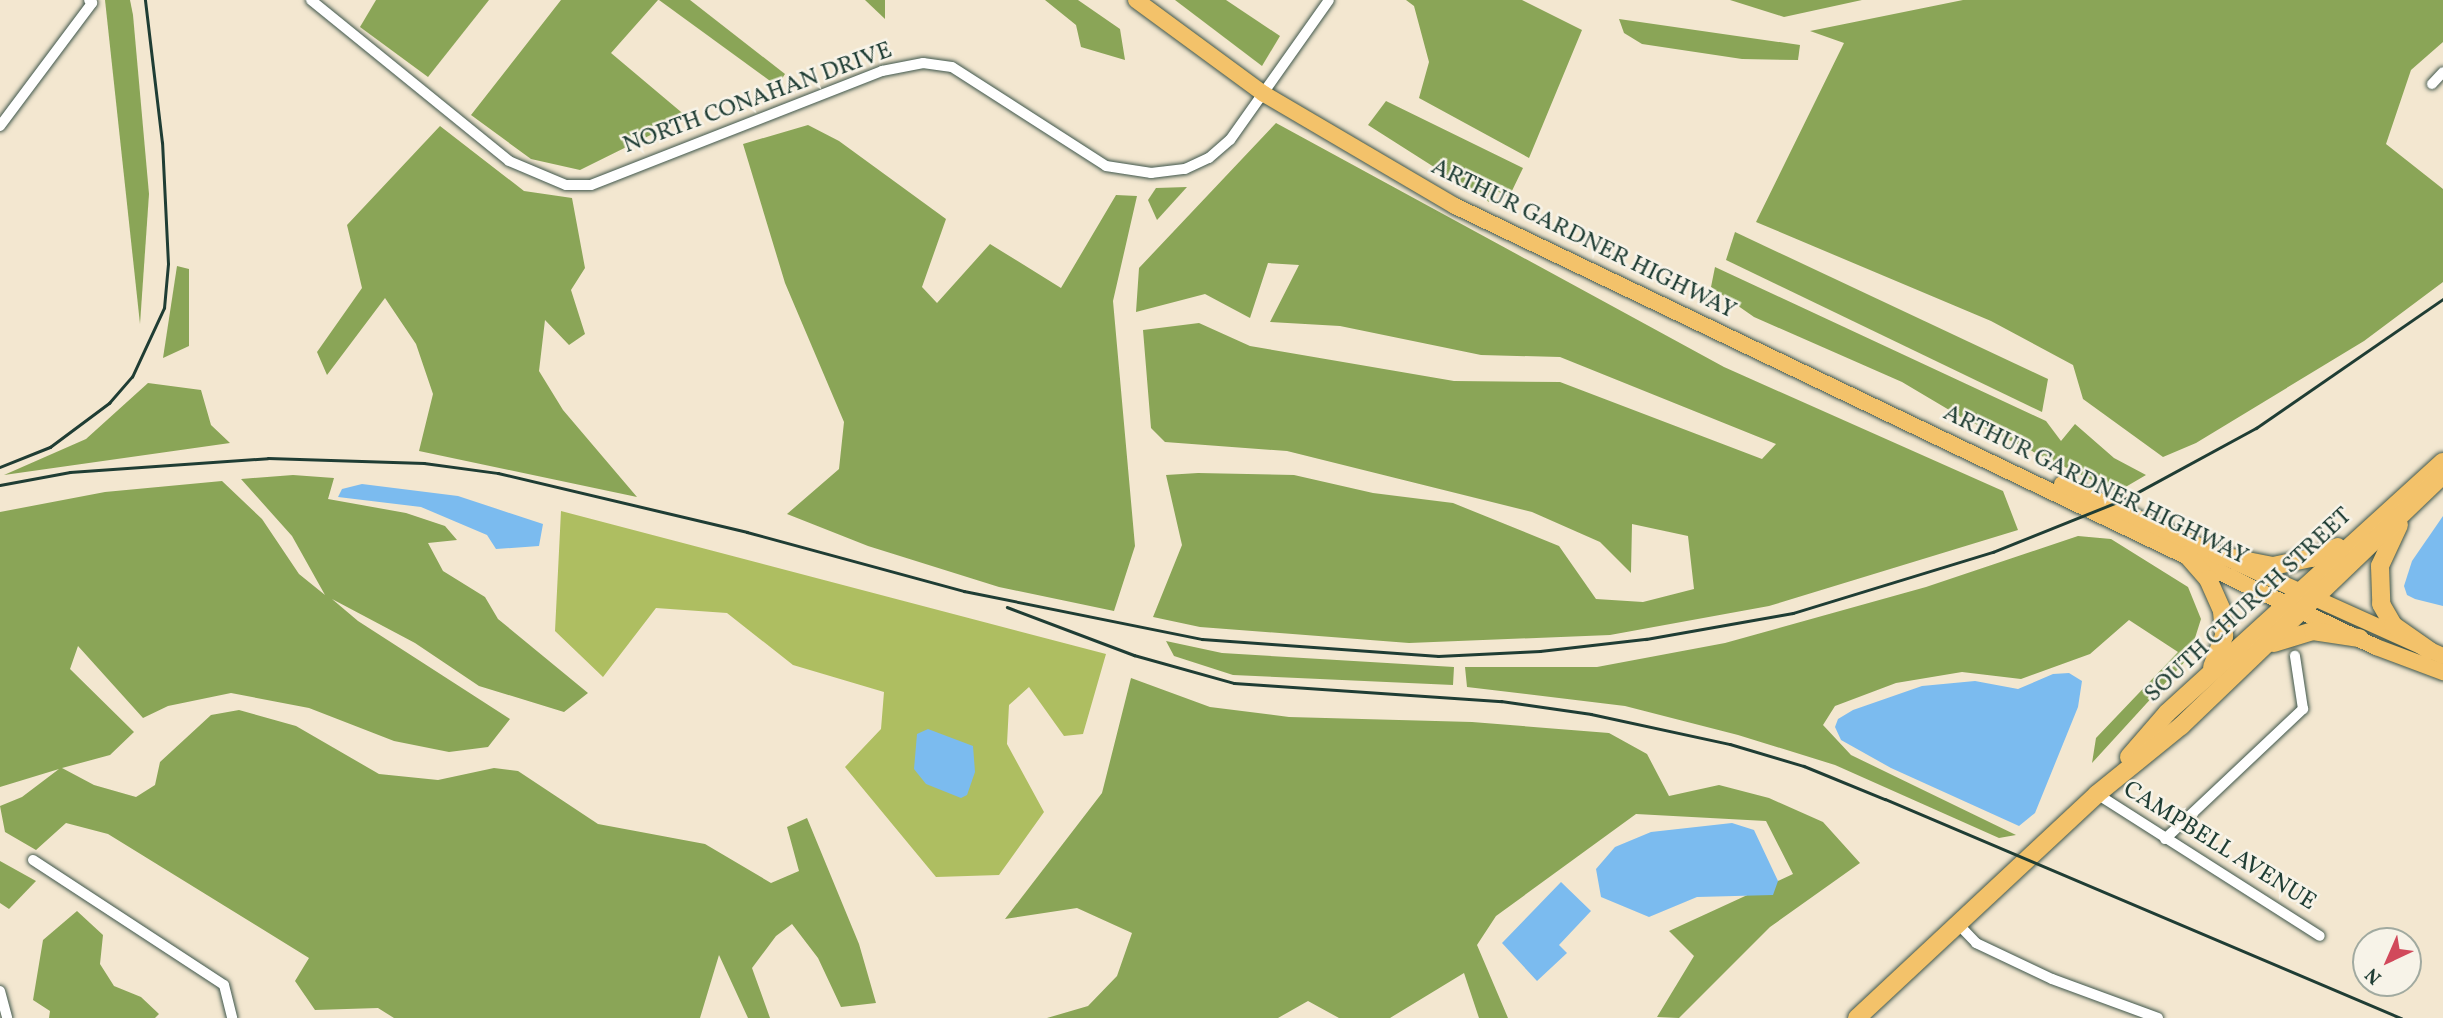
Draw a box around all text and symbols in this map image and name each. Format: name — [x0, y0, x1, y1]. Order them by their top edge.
street label: NORTH CONAHAN DRIVE — [620, 37, 896, 161]
street label: ARTHUR GARDNER HIGHWAY — [1426, 154, 1740, 326]
street label: ARTHUR GARDNER HIGHWAY — [1938, 400, 2252, 572]
street label: SOUTH CHURCH STREET — [2139, 502, 2359, 710]
street label: CAMPBELL AVENUE — [2117, 776, 2321, 918]
north arrow — [2352, 927, 2422, 997]
text: N — [2360, 962, 2388, 990]

